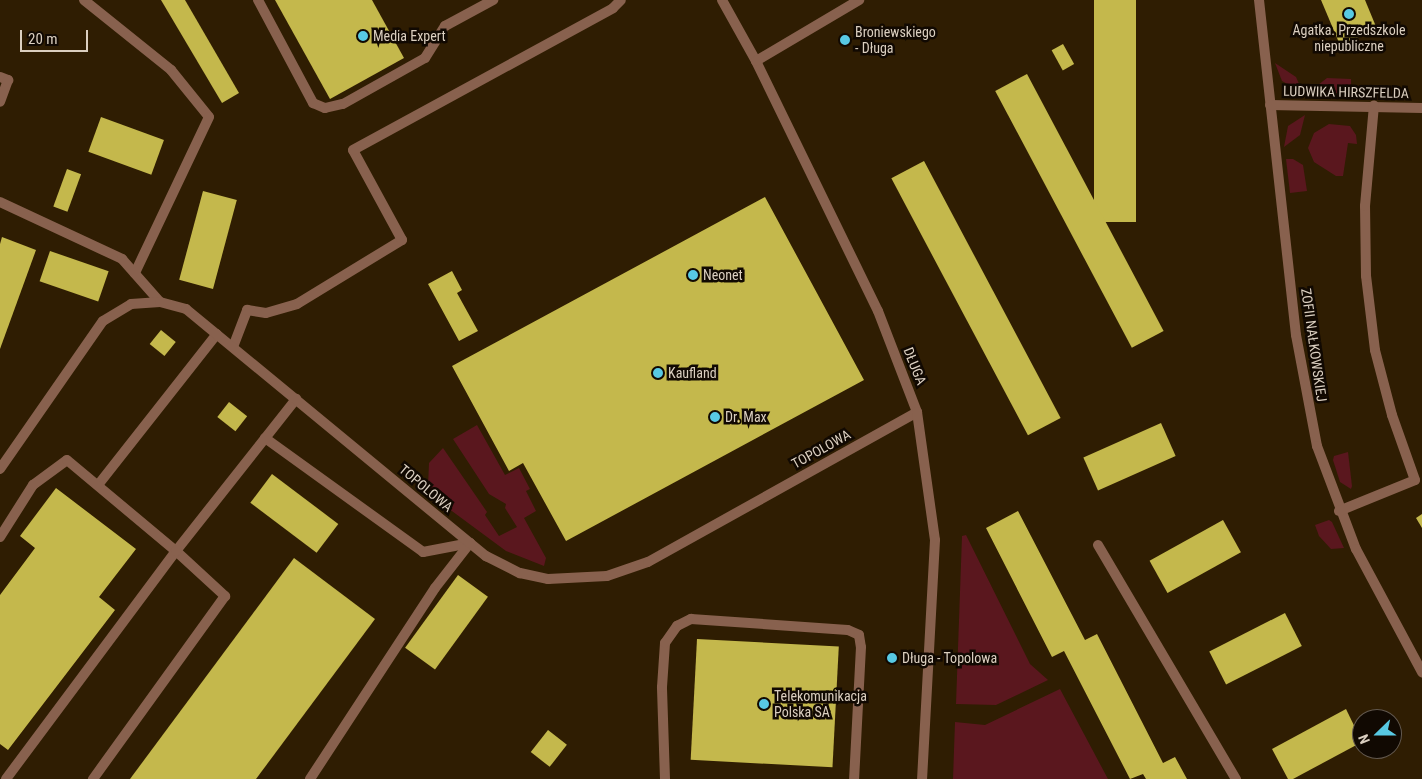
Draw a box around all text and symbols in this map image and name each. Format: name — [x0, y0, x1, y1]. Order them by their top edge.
marker: Agatka. Przedszkole niepubliczne — [1343, 8, 1355, 20]
scale bar — [22, 20, 90, 52]
place label: Agatka. Przedszkole niepubliczne — [1293, 22, 1405, 54]
place label: Broniewskiego - Długa — [855, 24, 936, 56]
place label: Media Expert — [373, 28, 446, 44]
text: 20 m — [28, 30, 58, 48]
marker: Media Expert — [357, 30, 369, 42]
marker: Broniewskiego - Długa — [839, 34, 851, 46]
street label: LUDWIKA HIRSZFELDA — [1283, 83, 1409, 101]
place label: Neonet — [703, 267, 743, 283]
marker: Neonet — [687, 269, 699, 281]
street label: ZOFII NAŁKOWSKIEJ — [1298, 287, 1330, 403]
street label: DŁUGA — [900, 345, 930, 387]
place label: Kaufland — [668, 365, 717, 381]
marker: Kaufland — [652, 367, 664, 379]
place label: Dr. Max — [725, 409, 767, 425]
marker: Dr. Max — [709, 411, 721, 423]
street label: TOPOLOWA — [789, 426, 853, 472]
street label: TOPOLOWA — [396, 461, 456, 515]
place label: Długa - Topolowa — [902, 650, 997, 666]
marker: Długa - Topolowa — [886, 652, 898, 664]
place label: Telekomunikacja Polska SA — [774, 688, 867, 720]
marker: Telekomunikacja Polska SA — [758, 698, 770, 710]
north arrow — [1352, 709, 1402, 759]
text: N — [1355, 732, 1373, 746]

